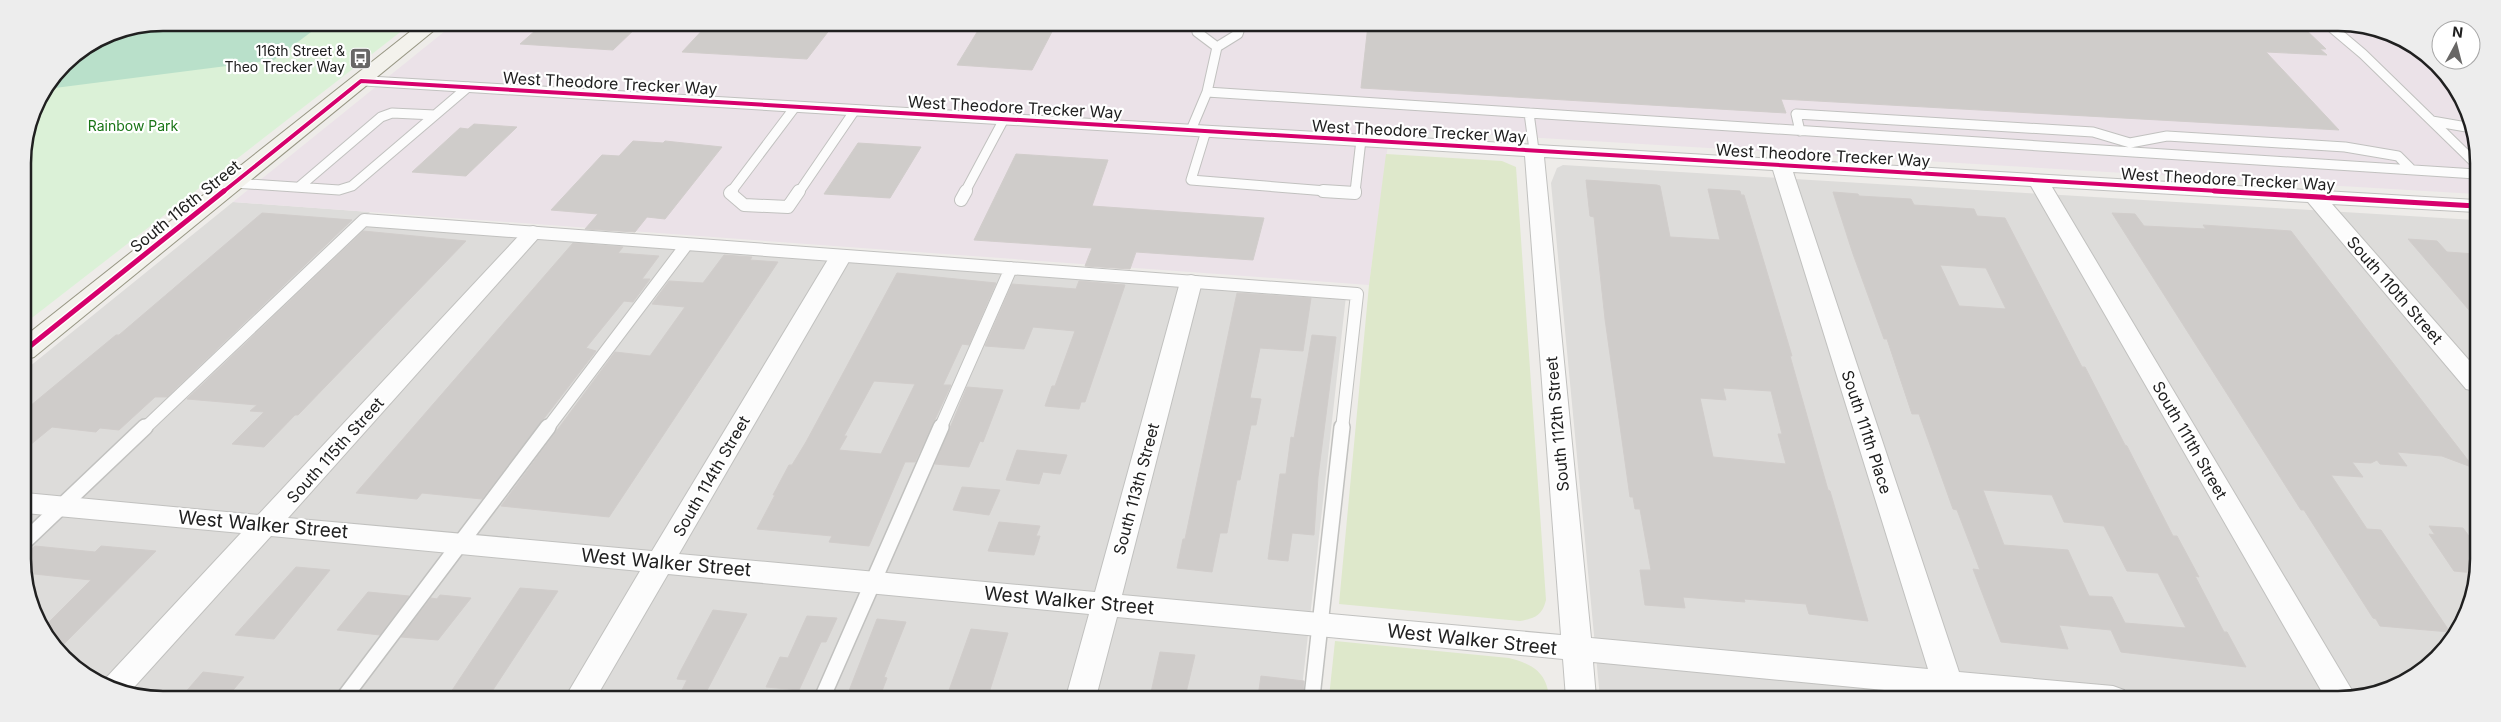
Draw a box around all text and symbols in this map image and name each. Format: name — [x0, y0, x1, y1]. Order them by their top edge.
north arrow — [2431, 20, 2481, 70]
text: N — [2451, 23, 2464, 41]
place label: 116th Street & Theo Trecker Way — [224, 42, 345, 75]
bus stop icon: 116th Street & Theo Trecker Way — [349, 47, 373, 71]
street label: West Theodore Trecker Way — [502, 67, 718, 99]
street label: West Theodore Trecker Way — [907, 91, 1123, 123]
street label: West Theodore Trecker Way — [1311, 115, 1527, 147]
park label: Rainbow Park — [88, 117, 179, 134]
street label: West Theodore Trecker Way — [1715, 139, 1931, 171]
street label: South 116th Street — [126, 155, 244, 257]
street label: West Theodore Trecker Way — [2120, 163, 2336, 195]
street label: South 110th Street — [2343, 232, 2447, 348]
street label: South 112th Street — [1541, 356, 1573, 492]
street label: South 111th Place — [1838, 368, 1896, 496]
street label: South 111th Street — [2148, 378, 2232, 502]
street label: South 115th Street — [282, 393, 388, 507]
street label: South 114th Street — [668, 412, 754, 540]
street label: South 113th Street — [1109, 421, 1163, 557]
street label: West Walker Street — [177, 506, 349, 543]
street label: West Walker Street — [580, 544, 752, 581]
street label: West Walker Street — [983, 582, 1155, 619]
street label: West Walker Street — [1386, 619, 1558, 660]

